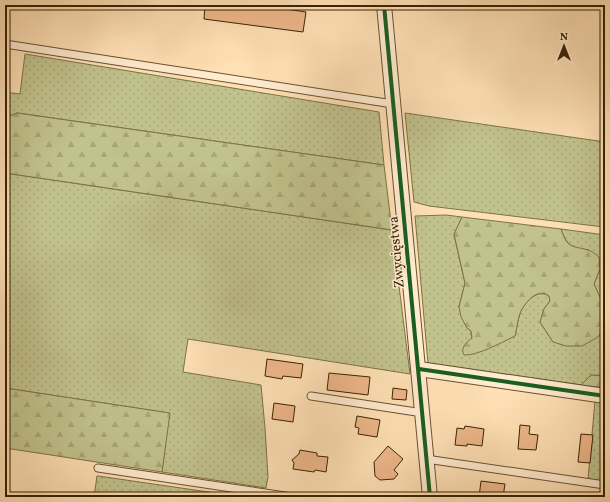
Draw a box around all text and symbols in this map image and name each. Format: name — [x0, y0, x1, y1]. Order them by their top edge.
north arrow — [544, 26, 584, 66]
text: N — [560, 30, 568, 45]
street label: Zwycięstwa — [384, 215, 410, 289]

